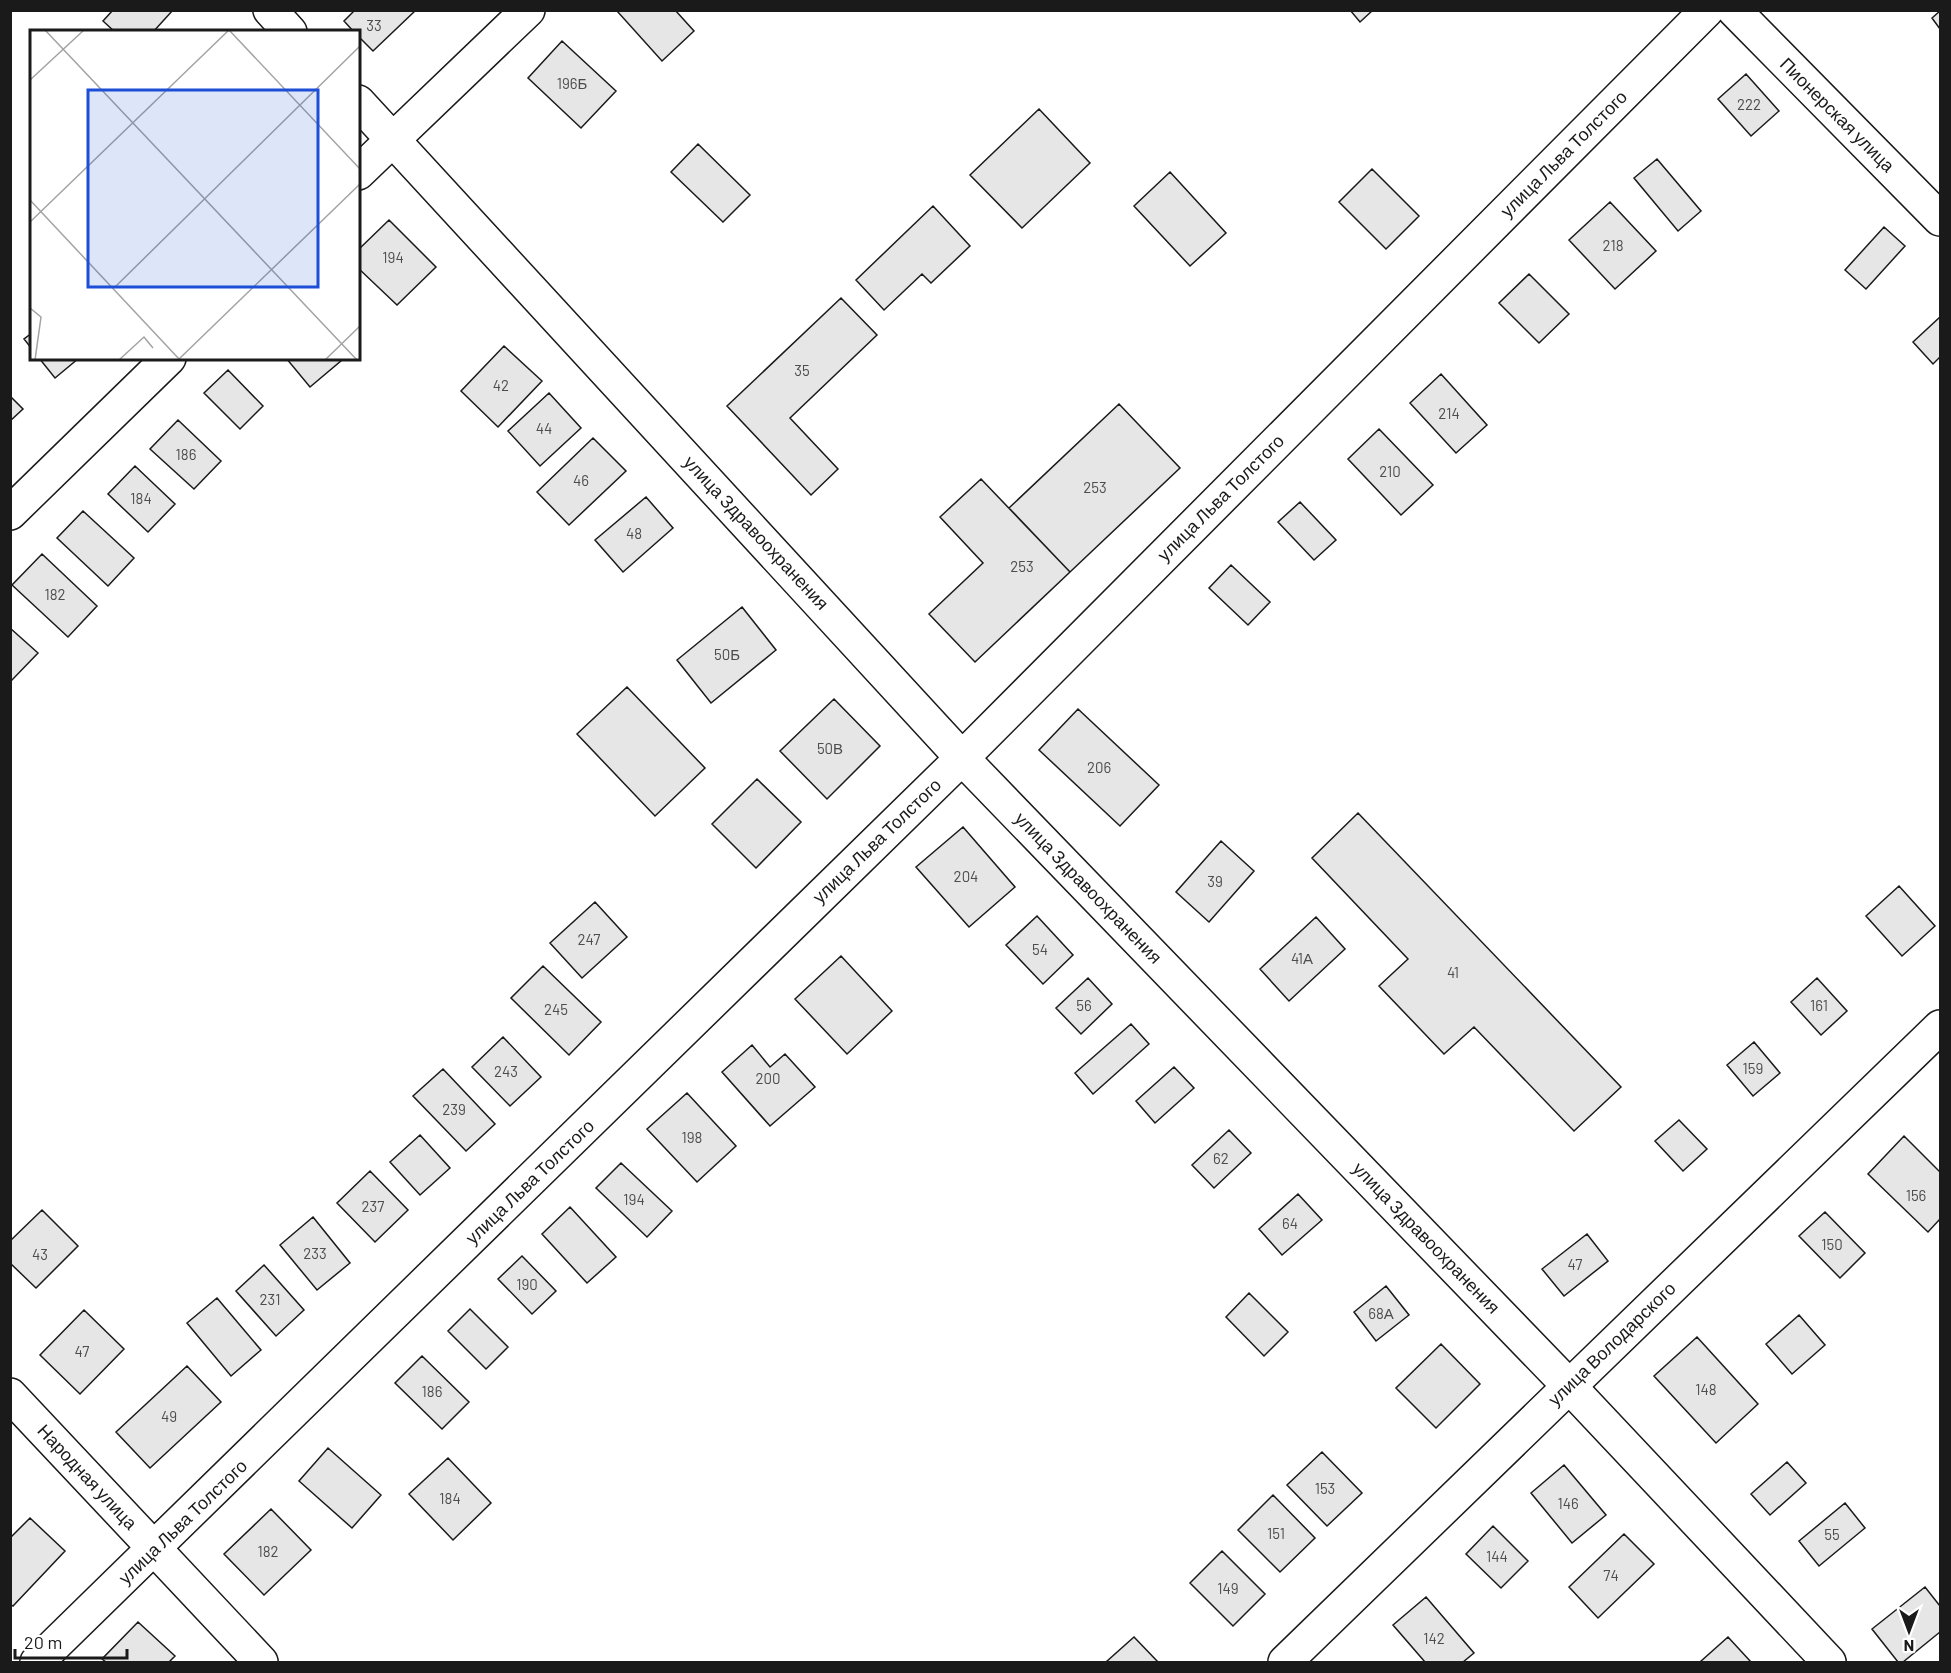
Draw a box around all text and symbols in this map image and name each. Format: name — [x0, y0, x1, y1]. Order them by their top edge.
house number: 33 — [366, 16, 382, 34]
inset map — [30, 30, 360, 360]
street label: Пионерская улица — [1776, 52, 1900, 177]
house number: 196Б — [557, 74, 587, 92]
street label: улица Льва Толстого — [1495, 85, 1631, 221]
house number: 222 — [1737, 95, 1761, 113]
house number: 218 — [1603, 236, 1623, 254]
house number: 194 — [382, 248, 404, 266]
house number: 35 — [794, 361, 810, 379]
house number: 42 — [493, 376, 509, 394]
house number: 214 — [1438, 404, 1460, 422]
house number: 44 — [536, 419, 552, 437]
street label: улица Льва Толстого — [1152, 429, 1288, 565]
house number: 186 — [176, 445, 196, 463]
street label: улица Здравоохранения — [680, 451, 834, 614]
house number: 210 — [1379, 462, 1401, 480]
house number: 46 — [573, 471, 589, 489]
house number: 253 — [1083, 478, 1107, 496]
house number: 184 — [130, 489, 152, 507]
house number: 48 — [626, 524, 642, 542]
house number: 253 — [1010, 557, 1034, 575]
house number: 182 — [44, 585, 66, 603]
house number: 50Б — [714, 645, 740, 663]
house number: 50В — [817, 739, 843, 757]
house number: 206 — [1087, 758, 1111, 776]
street label: улица Льва Толстого — [807, 773, 945, 907]
street label: улица Здравоохранения — [1011, 807, 1167, 968]
house number: 204 — [954, 867, 978, 885]
house number: 39 — [1207, 872, 1223, 890]
house number: 247 — [578, 930, 600, 948]
house number: 54 — [1032, 940, 1048, 958]
house number: 41А — [1291, 949, 1313, 967]
house number: 41 — [1447, 963, 1459, 981]
house number: 56 — [1076, 996, 1092, 1014]
house number: 161 — [1810, 996, 1828, 1014]
house number: 245 — [544, 1000, 568, 1018]
house number: 159 — [1743, 1059, 1763, 1077]
house number: 243 — [494, 1062, 518, 1080]
house number: 200 — [756, 1069, 781, 1087]
house number: 239 — [442, 1100, 466, 1118]
street label: улица Льва Толстого — [460, 1114, 598, 1248]
house number: 198 — [682, 1128, 702, 1146]
house number: 62 — [1213, 1149, 1229, 1167]
street label: улица Здравоохранения — [1349, 1157, 1505, 1318]
house number: 156 — [1906, 1186, 1926, 1204]
house number: 194 — [623, 1190, 645, 1208]
house number: 237 — [362, 1197, 384, 1215]
house number: 64 — [1282, 1214, 1298, 1232]
house number: 150 — [1821, 1235, 1843, 1253]
house number: 233 — [303, 1244, 327, 1262]
house number: 43 — [32, 1245, 48, 1263]
house number: 47 — [1568, 1255, 1582, 1273]
house number: 190 — [516, 1275, 538, 1293]
street label: улица Володарского — [1543, 1277, 1680, 1410]
house number: 231 — [260, 1290, 280, 1308]
house number: 68А — [1368, 1304, 1394, 1322]
house number: 47 — [75, 1342, 89, 1360]
house number: 148 — [1695, 1380, 1717, 1398]
house number: 186 — [422, 1382, 442, 1400]
house number: 49 — [161, 1407, 177, 1425]
street label: Народная улица — [33, 1419, 143, 1534]
street label: улица Льва Толстого — [113, 1454, 251, 1588]
house number: 153 — [1315, 1479, 1335, 1497]
house number: 184 — [439, 1489, 461, 1507]
house number: 146 — [1557, 1494, 1579, 1512]
house number: 151 — [1267, 1524, 1285, 1542]
house number: 55 — [1824, 1525, 1840, 1543]
house number: 182 — [257, 1542, 279, 1560]
house number: 144 — [1486, 1547, 1508, 1565]
house number: 74 — [1603, 1566, 1619, 1584]
house number: 149 — [1217, 1579, 1239, 1597]
north arrow — [1879, 1601, 1939, 1661]
scale bar — [15, 1622, 128, 1660]
house number: 142 — [1423, 1629, 1445, 1647]
text: 20 m — [24, 1631, 62, 1653]
text: N — [1904, 1637, 1914, 1656]

